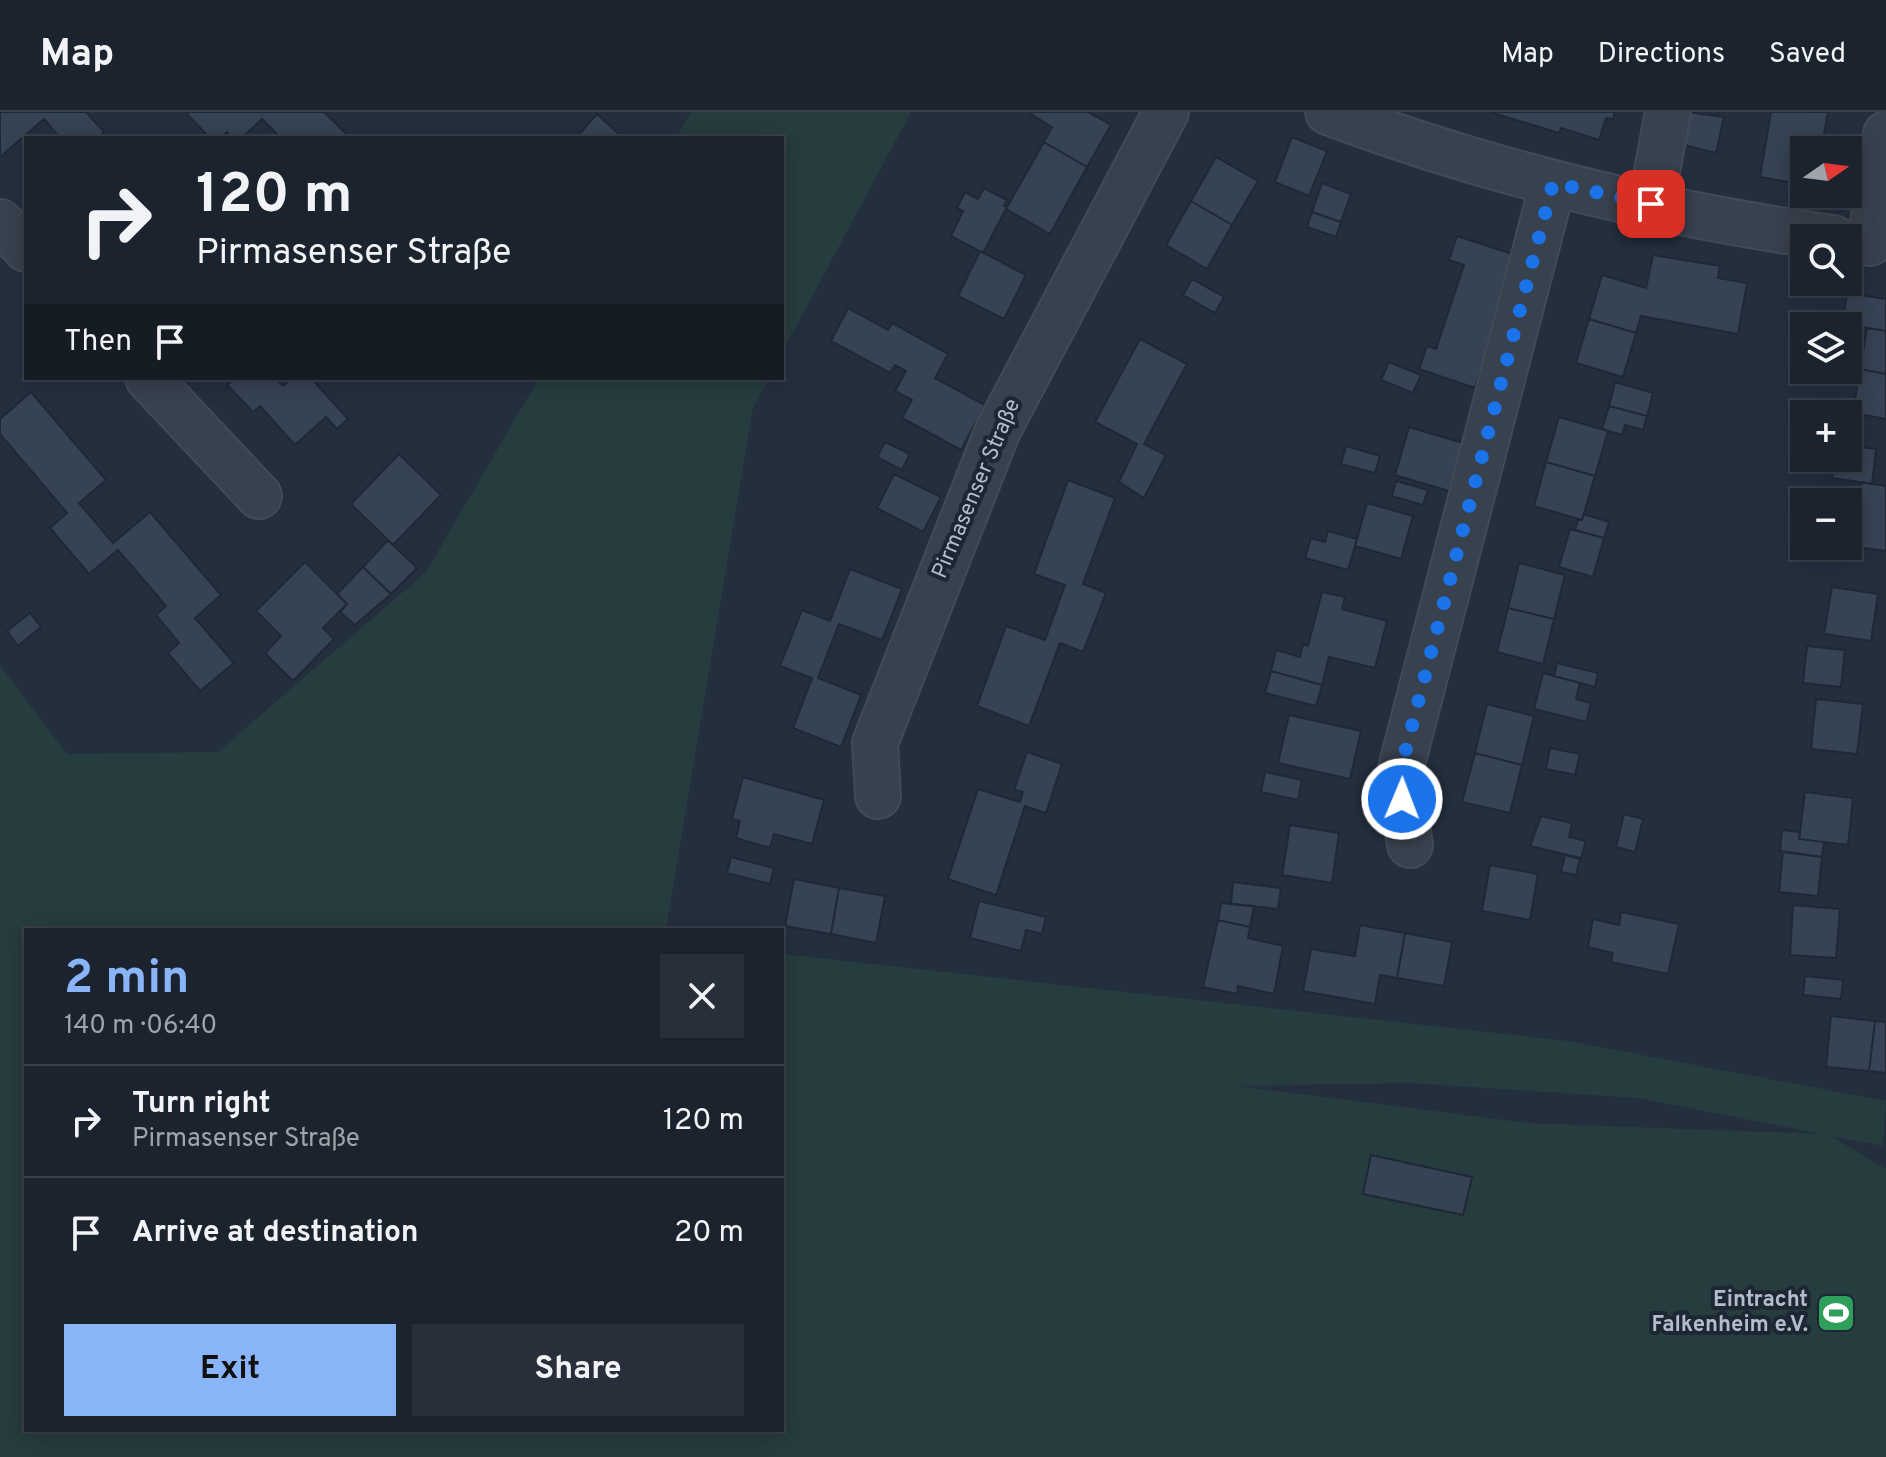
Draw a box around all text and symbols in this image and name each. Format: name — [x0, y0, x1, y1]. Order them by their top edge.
text: Map — [40, 31, 114, 80]
text: Map — [1501, 37, 1554, 73]
text: Directions — [1598, 37, 1725, 73]
text: Saved — [1769, 37, 1846, 73]
north arrow — [1790, 136, 1862, 208]
map controls — [1790, 136, 1862, 560]
text: 120 m — [196, 162, 353, 232]
icon: right — [64, 168, 168, 272]
pin — [1617, 170, 1685, 238]
icon: arrive — [1629, 182, 1673, 226]
button: search — [1790, 224, 1862, 296]
text: Pirmasenser Straße — [196, 231, 511, 277]
button: layers — [1790, 312, 1862, 384]
icon: arrive — [148, 320, 192, 364]
text: Then — [64, 324, 132, 361]
street label: Pirmasenser Straße — [927, 395, 1027, 583]
button: + — [1790, 400, 1862, 472]
button: − — [1790, 488, 1862, 560]
position arrow — [1360, 757, 1444, 841]
text: 2 min — [64, 950, 189, 1010]
button: close — [660, 954, 744, 1038]
text: 140 m · 06:40 — [64, 1010, 217, 1043]
text: Turn right — [132, 1086, 270, 1123]
icon: right — [64, 1099, 108, 1143]
text: 120 m — [663, 1103, 744, 1140]
text: Pirmasenser Straße — [132, 1123, 360, 1156]
icon: arrive — [64, 1211, 108, 1255]
text: Arrive at destination — [132, 1215, 418, 1252]
text: 20 m — [674, 1215, 744, 1252]
place label: Eintracht Falkenheim e.V. — [1651, 1287, 1808, 1339]
sports icon: Eintracht Falkenheim e.V. — [1815, 1292, 1857, 1334]
button: Exit — [64, 1324, 396, 1416]
button: Share — [412, 1324, 744, 1416]

